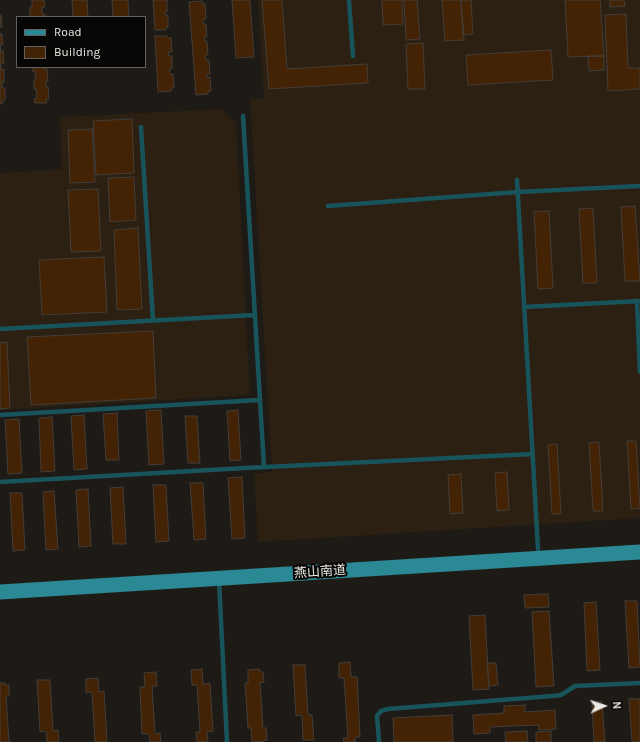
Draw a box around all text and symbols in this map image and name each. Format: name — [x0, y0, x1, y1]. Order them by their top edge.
legend — [16, 16, 146, 68]
text: Road — [54, 25, 82, 39]
text: Building — [54, 45, 100, 59]
street label: 燕山南道 — [294, 562, 346, 582]
north arrow — [584, 686, 624, 726]
text: N — [610, 701, 623, 710]

